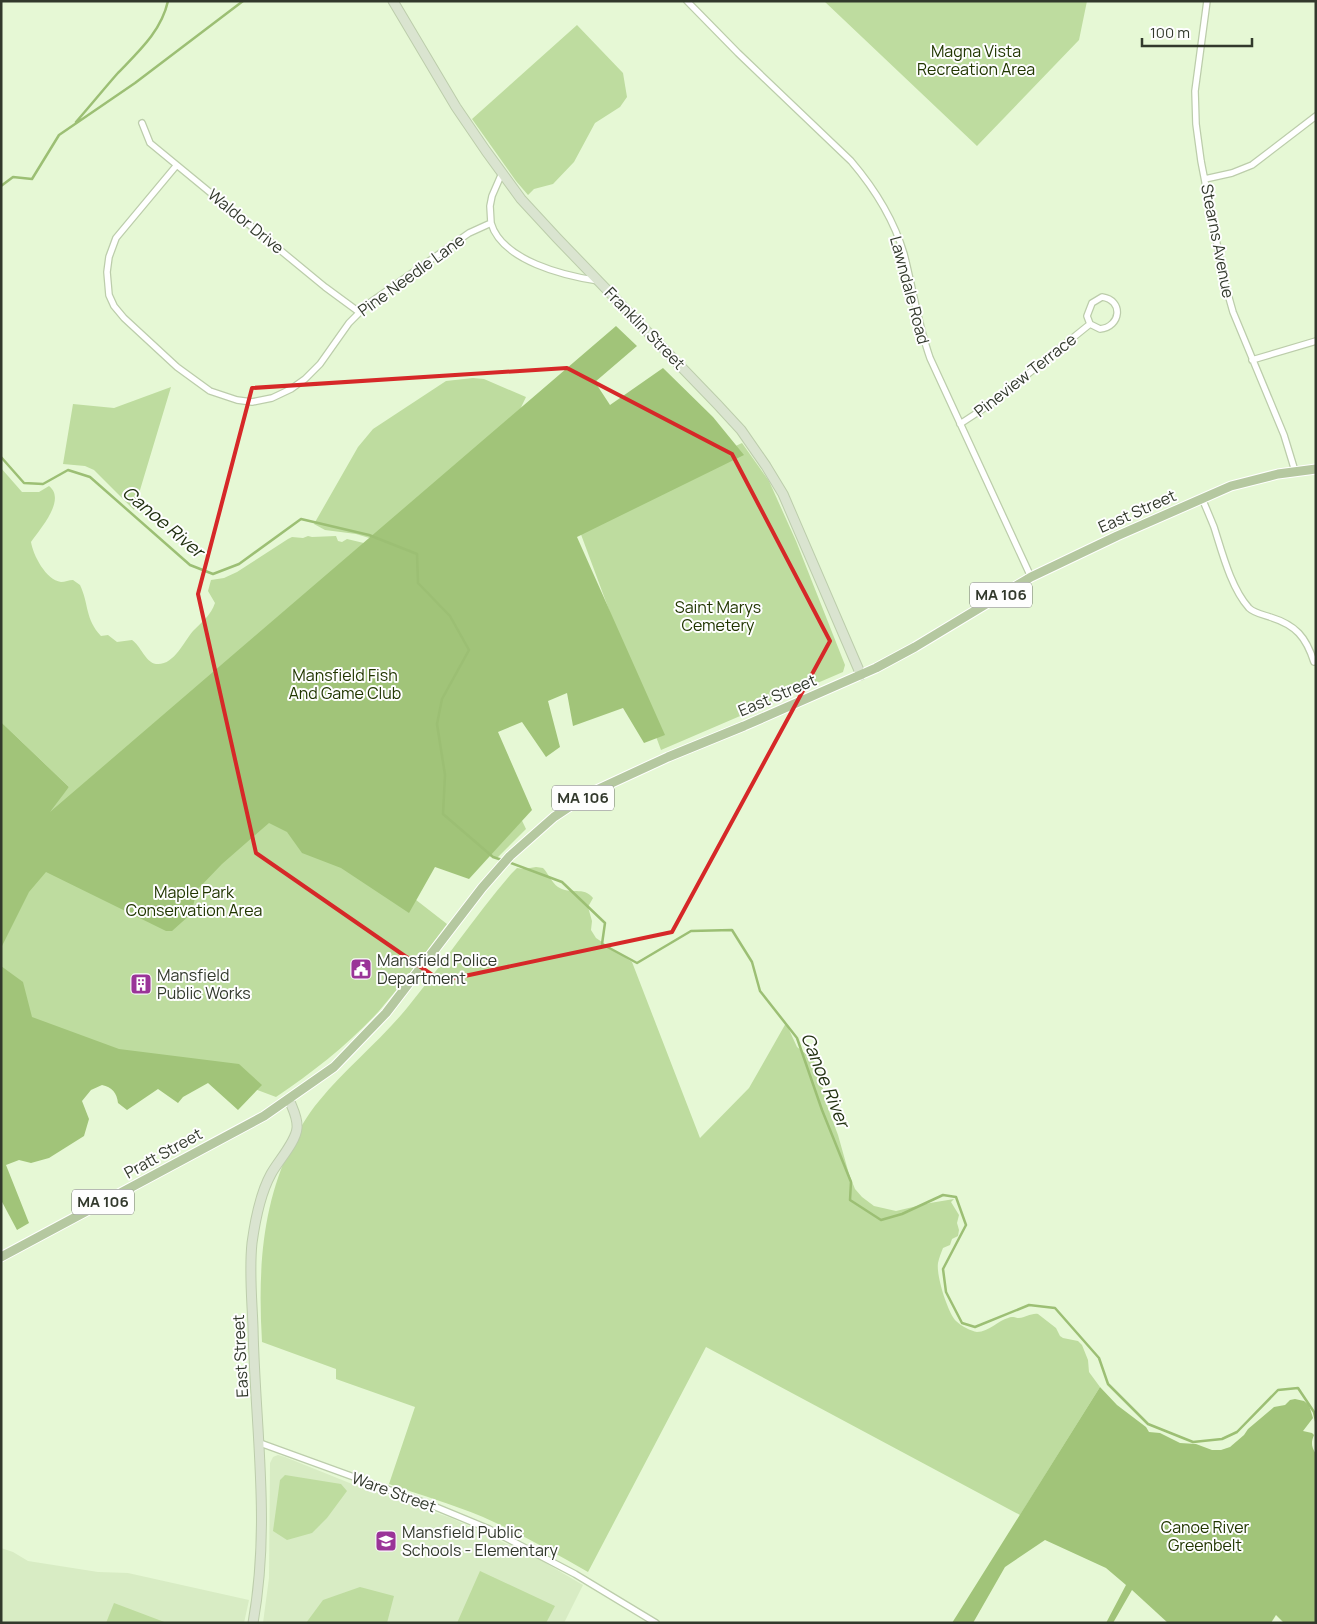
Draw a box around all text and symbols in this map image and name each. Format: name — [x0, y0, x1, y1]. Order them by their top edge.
scale bar — [1142, 15, 1252, 47]
text: 100 m — [1150, 22, 1190, 43]
park label: Magna Vista Recreation Area — [917, 40, 1035, 80]
street label: Stearns Avenue — [1196, 182, 1240, 300]
street label: Waldor Drive — [203, 183, 289, 259]
street label: Pine Needle Lane — [353, 229, 469, 321]
street label: Lawndale Road — [885, 234, 935, 346]
street label: Franklin Street — [600, 282, 690, 374]
street label: Pineview Terrace — [969, 328, 1081, 422]
water label: Canoe River — [118, 480, 211, 564]
street label: East Street — [1095, 484, 1179, 538]
road number: MA 106 — [970, 582, 1032, 608]
park label: Saint Marys Cemetery — [675, 596, 761, 636]
park label: Mansfield Fish And Game Club — [289, 664, 401, 704]
street label: East Street — [734, 669, 820, 721]
road number: MA 106 — [552, 786, 614, 810]
park label: Maple Park Conservation Area — [126, 881, 262, 921]
place label: Mansfield Police Department — [377, 949, 497, 989]
public building icon: Mansfield Police Department — [349, 957, 373, 981]
place label: Mansfield Public Works — [157, 964, 251, 1004]
building icon: Mansfield Public Works — [129, 972, 153, 996]
water label: Canoe River — [796, 1029, 857, 1133]
street label: Pratt Street — [120, 1123, 206, 1183]
road number: MA 106 — [72, 1190, 134, 1214]
street label: East Street — [227, 1314, 253, 1398]
street label: Ware Street — [349, 1467, 439, 1517]
park label: Canoe River Greenbelt — [1161, 1516, 1250, 1556]
place label: Mansfield Public Schools - Elementary — [402, 1521, 558, 1561]
school or university icon: Mansfield Public Schools - Elementary — [374, 1529, 398, 1553]

